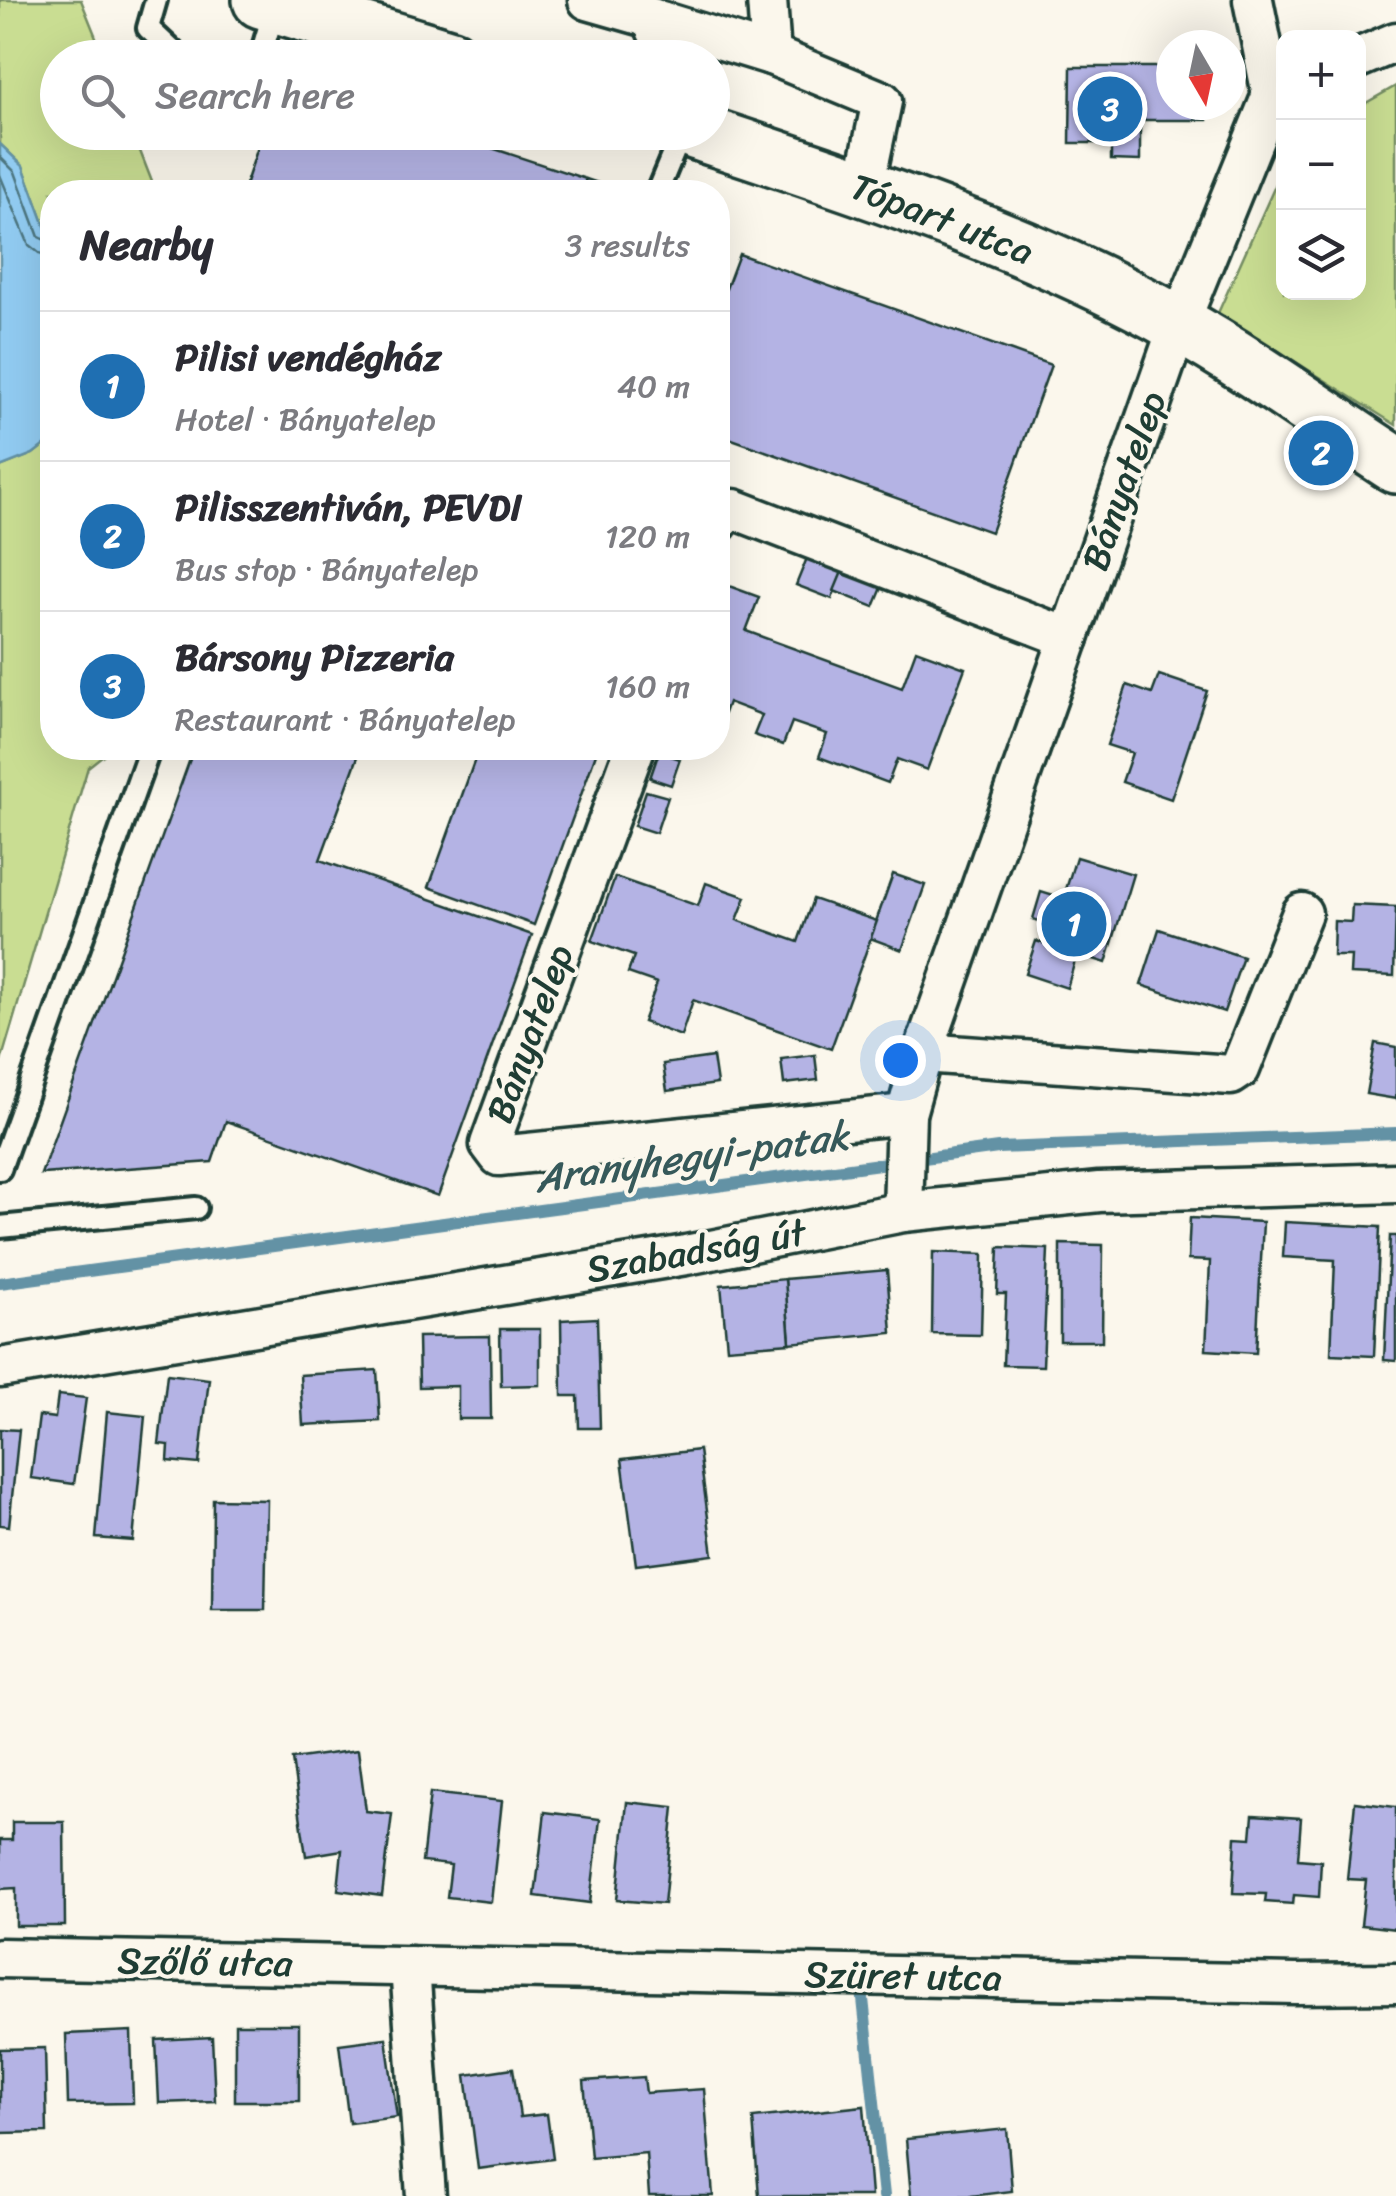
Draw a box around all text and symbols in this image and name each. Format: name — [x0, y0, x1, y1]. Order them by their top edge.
north arrow — [1156, 30, 1246, 120]
map controls — [1276, 30, 1366, 300]
button: + — [1276, 30, 1366, 120]
search box — [40, 40, 730, 150]
text: Search here — [155, 62, 355, 129]
icon: search — [75, 68, 130, 123]
pin: 3 — [1078, 72, 1142, 146]
button: − — [1276, 120, 1366, 210]
street label: Tópart utca — [840, 153, 1044, 285]
text: Nearby — [80, 208, 213, 282]
button: layers — [1276, 210, 1366, 300]
text: 3 results — [565, 217, 690, 274]
text: Pilisi vendégház — [175, 324, 441, 391]
text: 1 — [106, 358, 119, 415]
text: 40 m — [617, 358, 690, 415]
street label: Bányatelep — [1062, 382, 1186, 580]
text: Hotel · Bányatelep — [175, 391, 436, 448]
pin: 2 — [1288, 416, 1354, 490]
text: Pilisszentiván, PEVDI — [175, 474, 522, 541]
text: 2 — [103, 508, 122, 565]
text: 120 m — [605, 508, 690, 565]
text: Bus stop · Bányatelep — [175, 541, 478, 598]
text: Bársony Pizzeria — [175, 624, 454, 691]
text: 3 — [104, 658, 121, 715]
text: 160 m — [605, 658, 690, 715]
text: Restaurant · Bányatelep — [175, 691, 515, 748]
pin: 1 — [1042, 886, 1106, 962]
street label: Bányatelep — [467, 935, 593, 1133]
your location — [875, 1035, 926, 1086]
water label: Aranyhegyi-patak — [529, 1099, 856, 1214]
street label: Szabadság út — [581, 1198, 813, 1303]
street label: Szőlő utca — [117, 1927, 294, 1997]
street label: Szüret utca — [804, 1941, 1002, 2011]

